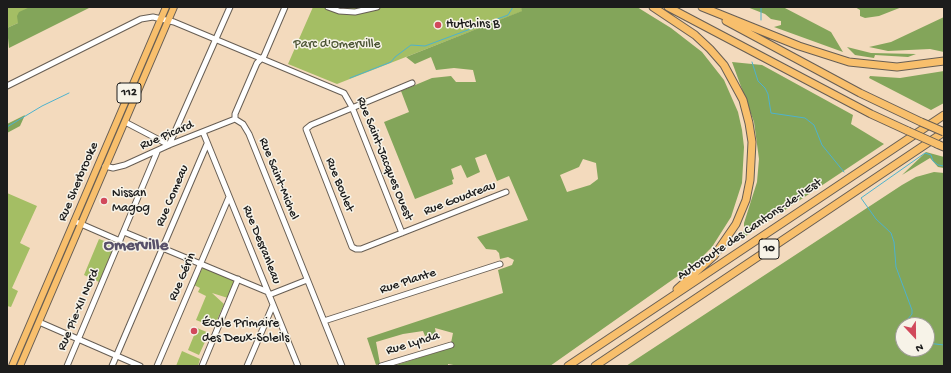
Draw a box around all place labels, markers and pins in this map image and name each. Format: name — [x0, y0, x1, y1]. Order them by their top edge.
place label: Hutchins B — [446, 17, 500, 33]
marker: Hutchins B — [433, 20, 443, 30]
place label: Nissan Magog — [112, 186, 150, 217]
marker: Nissan Magog — [99, 196, 109, 206]
place label: École Primaire des Deux-Soleils — [202, 316, 289, 347]
marker: École Primaire des Deux-Soleils — [189, 326, 199, 336]

